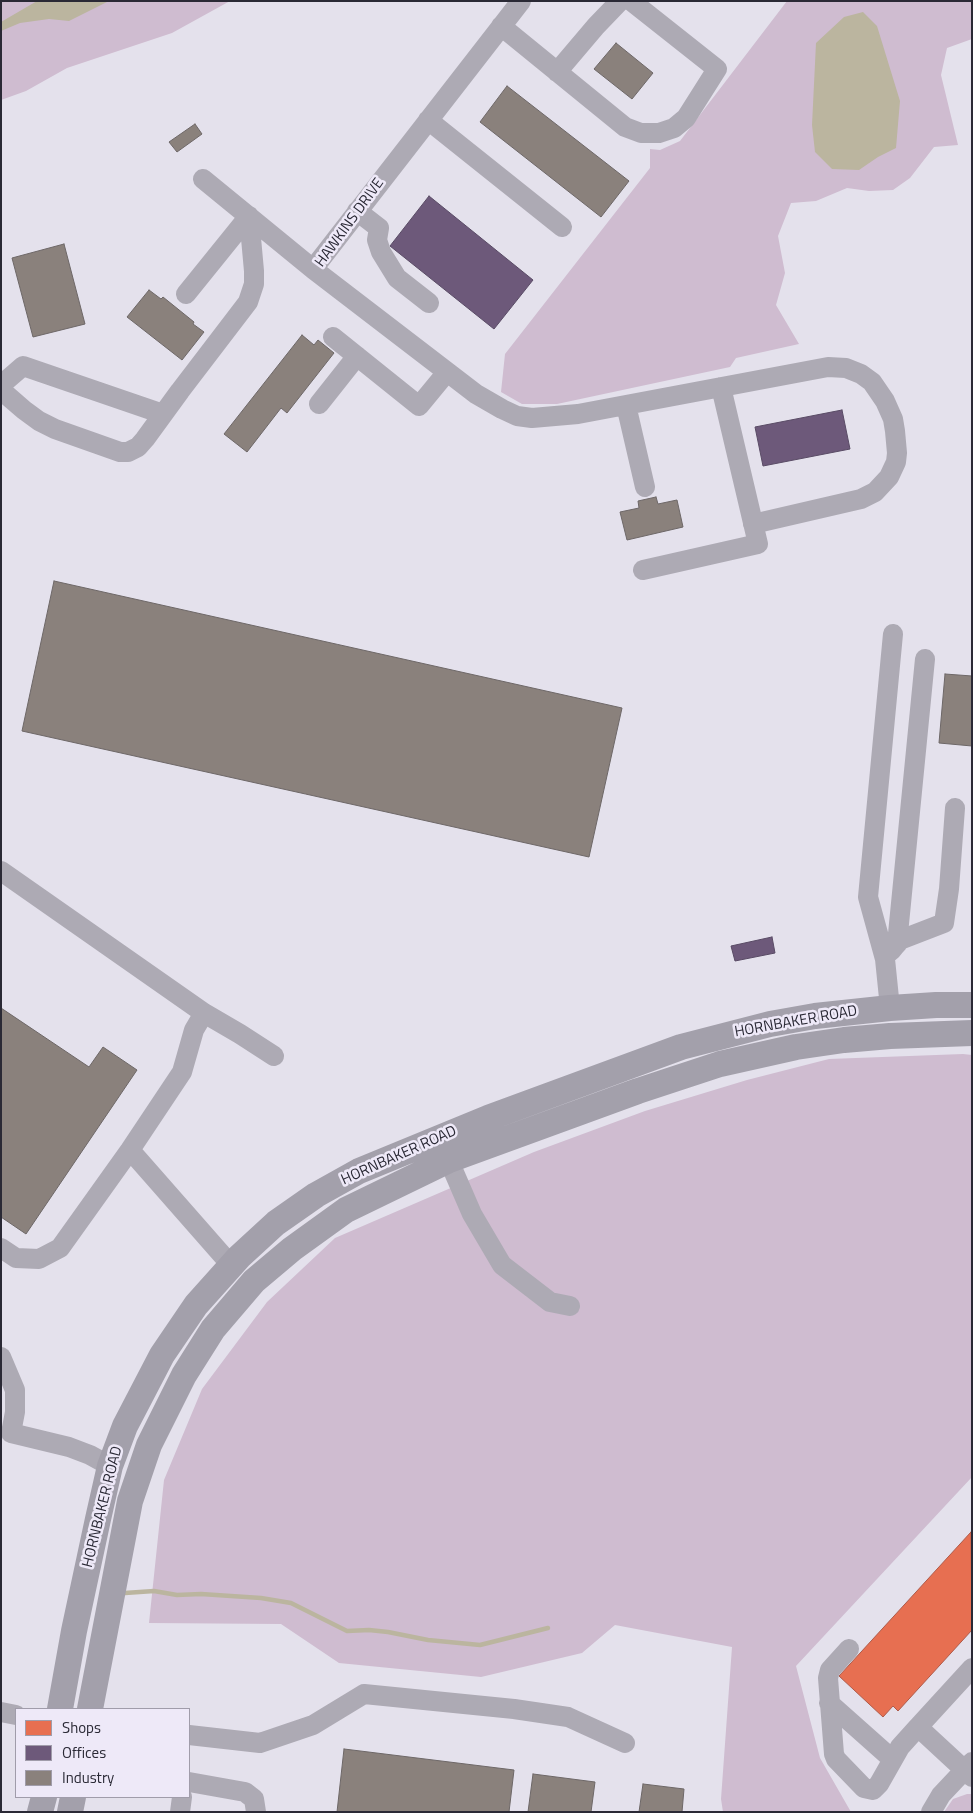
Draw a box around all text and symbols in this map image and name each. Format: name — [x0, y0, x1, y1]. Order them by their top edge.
street label: HAWKINS DRIVE — [312, 175, 388, 271]
street label: HORNBAKER ROAD — [733, 1002, 859, 1042]
street label: HORNBAKER ROAD — [339, 1122, 459, 1190]
street label: HORNBAKER ROAD — [79, 1444, 127, 1570]
legend — [15, 1708, 190, 1798]
text: Shops — [62, 1716, 101, 1739]
text: Offices — [62, 1741, 106, 1764]
text: Industry — [62, 1766, 114, 1789]

